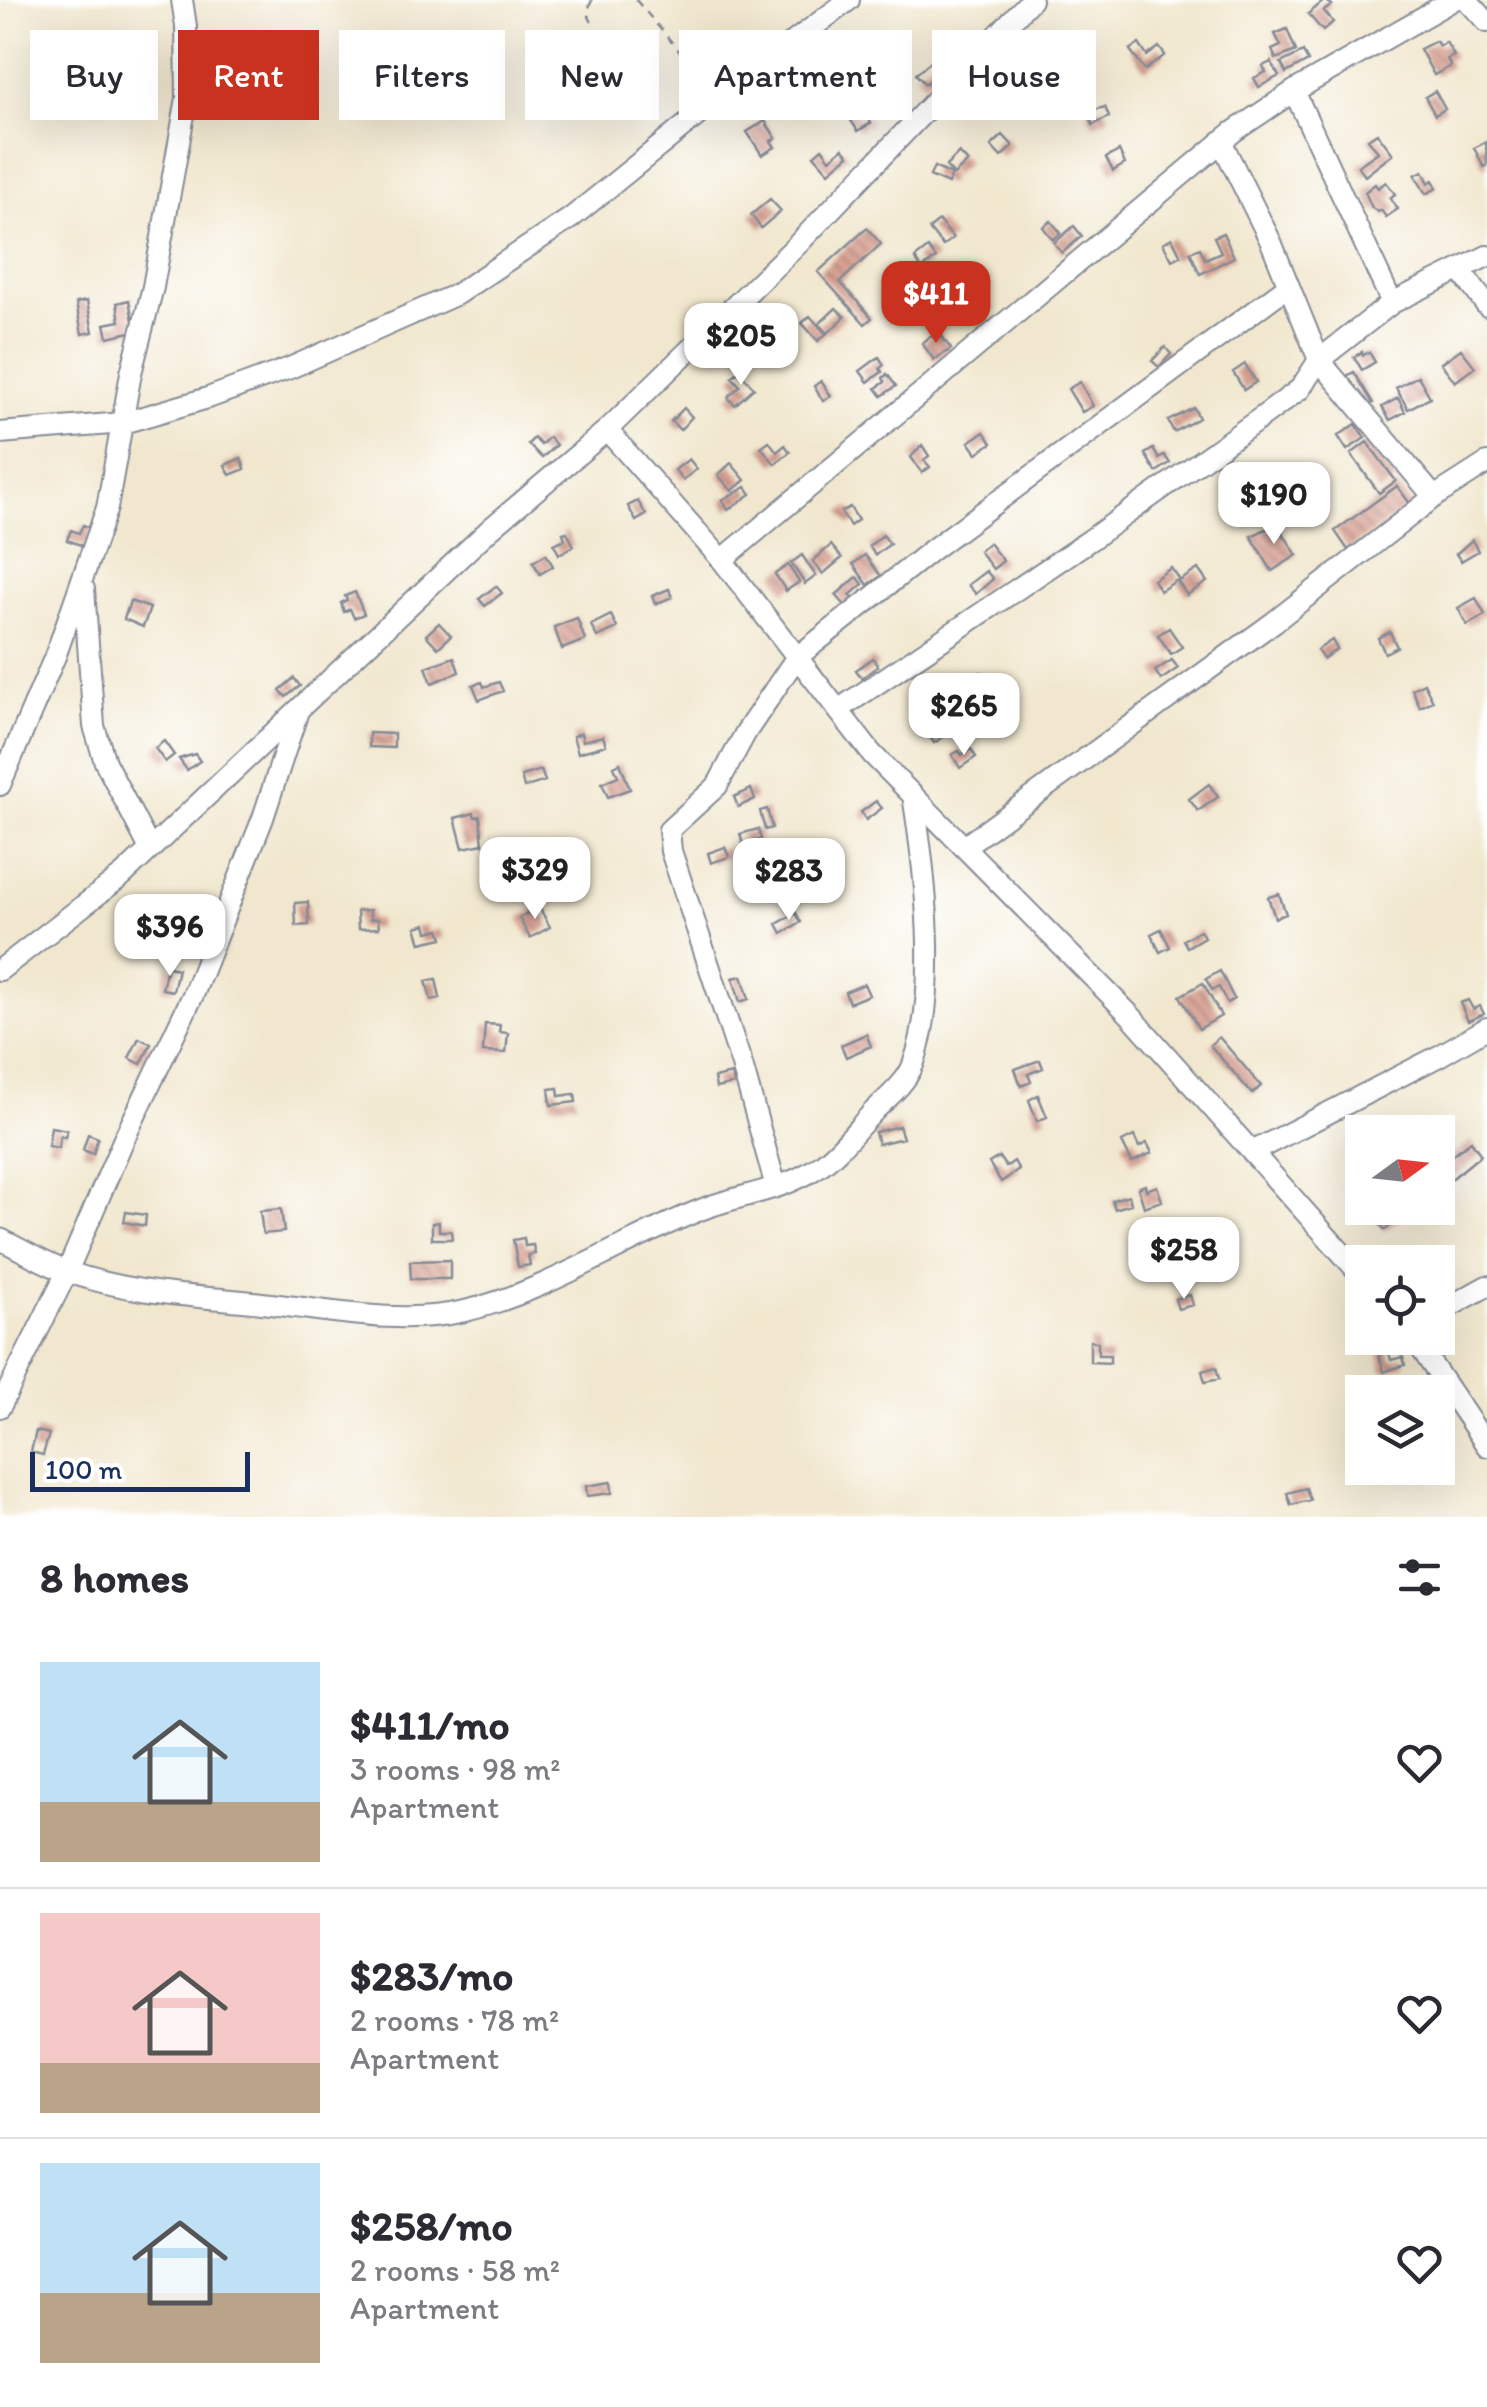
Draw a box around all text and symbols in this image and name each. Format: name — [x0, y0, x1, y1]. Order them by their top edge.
chip: Buy — [30, 30, 158, 120]
chip: Rent — [178, 30, 319, 120]
chip: Filters — [339, 30, 505, 120]
chip: New — [525, 30, 659, 120]
chip: Apartment — [679, 30, 912, 120]
chip: House — [932, 30, 1096, 120]
pin: $411 — [877, 261, 995, 346]
text: $411 — [903, 274, 969, 312]
pin: $205 — [682, 303, 800, 388]
text: $205 — [706, 316, 776, 354]
pin: $190 — [1215, 462, 1333, 547]
text: $190 — [1240, 475, 1308, 513]
pin: $265 — [905, 673, 1023, 758]
text: $265 — [931, 686, 997, 724]
pin: $329 — [476, 837, 594, 922]
pin: $283 — [730, 838, 848, 923]
text: $329 — [501, 850, 569, 888]
text: $283 — [755, 851, 823, 889]
pin: $396 — [111, 894, 229, 979]
text: $396 — [136, 907, 204, 945]
north arrow — [1345, 1115, 1455, 1225]
map controls — [1345, 1115, 1455, 1485]
pin: $258 — [1125, 1217, 1243, 1302]
text: $258 — [1150, 1230, 1218, 1268]
button: locate — [1345, 1245, 1455, 1355]
button: layers — [1345, 1375, 1455, 1485]
scale bar — [30, 1447, 250, 1492]
text: 100 m — [45, 1452, 122, 1486]
icon: filters — [1392, 1550, 1447, 1605]
text: 8 homes — [40, 1552, 189, 1603]
text: $411/mo — [350, 1699, 510, 1750]
icon: home — [120, 1702, 240, 1822]
icon: heart — [1392, 1735, 1447, 1790]
text: 3 rooms · 98 m² — [350, 1750, 561, 1788]
text: Apartment — [350, 1788, 499, 1826]
text: $283/mo — [350, 1950, 514, 2001]
icon: home — [120, 1953, 240, 2073]
icon: heart — [1392, 1986, 1447, 2041]
text: 2 rooms · 78 m² — [350, 2001, 559, 2039]
text: Apartment — [350, 2039, 499, 2077]
text: $258/mo — [350, 2200, 513, 2251]
icon: home — [120, 2203, 240, 2323]
icon: heart — [1392, 2236, 1447, 2291]
text: 2 rooms · 58 m² — [350, 2251, 560, 2289]
text: Apartment — [350, 2289, 499, 2327]

